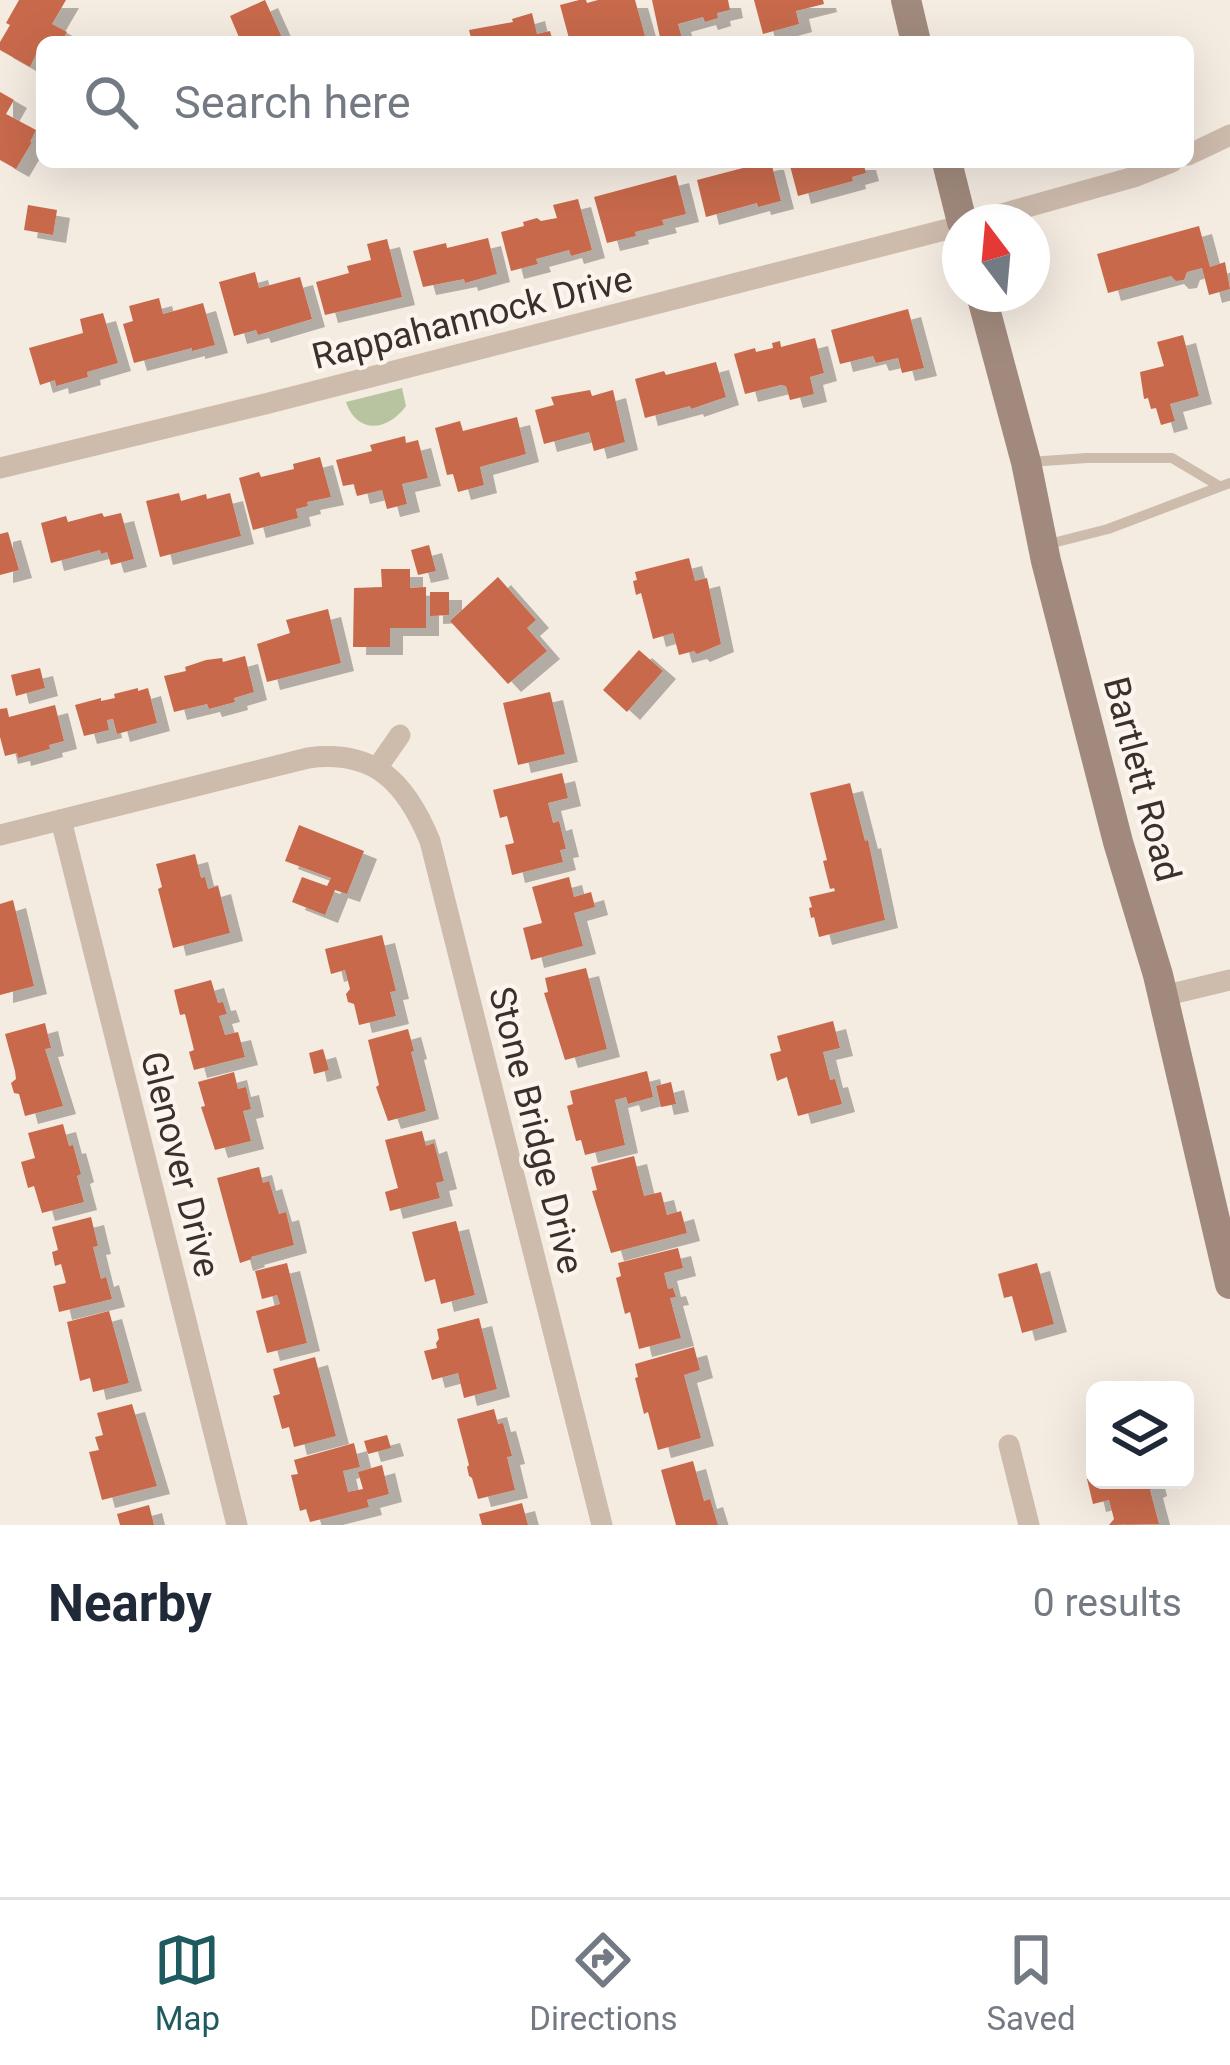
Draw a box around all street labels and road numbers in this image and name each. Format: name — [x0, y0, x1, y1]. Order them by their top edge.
street label: Rappahannock Drive — [308, 258, 637, 378]
street label: Bartlett Road — [1095, 672, 1189, 886]
street label: Stone Bridge Drive — [480, 983, 592, 1278]
street label: Glenover Drive — [132, 1047, 228, 1281]

